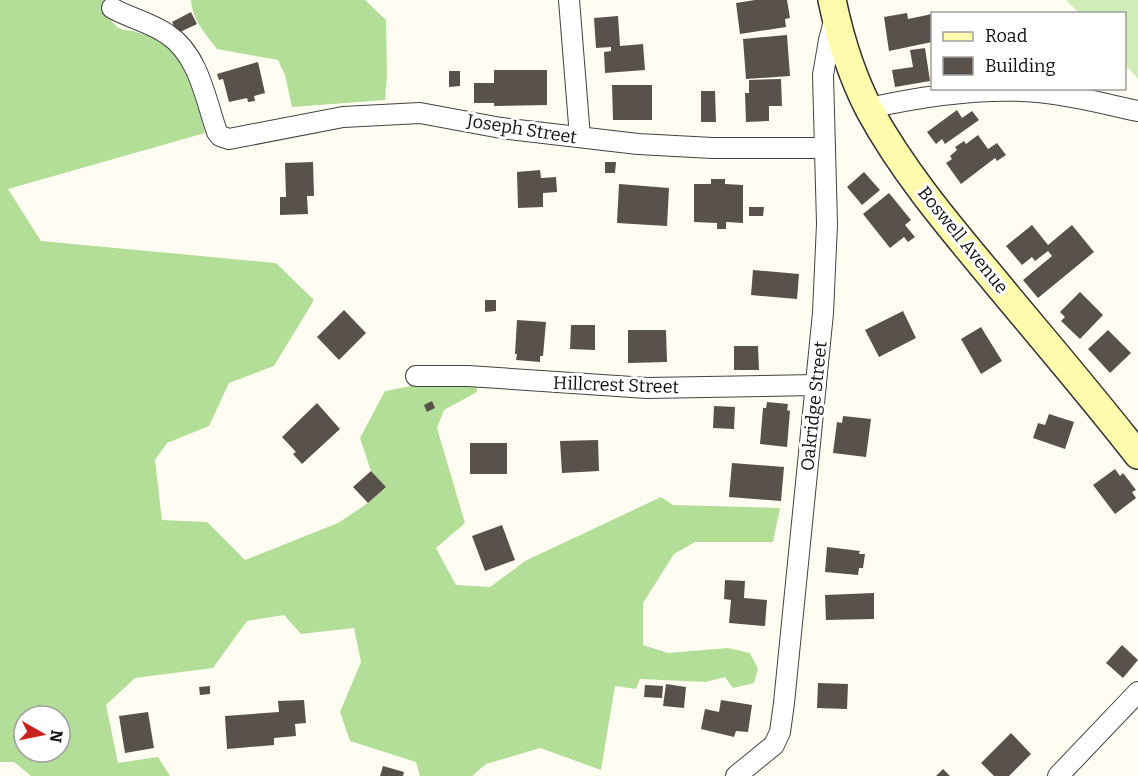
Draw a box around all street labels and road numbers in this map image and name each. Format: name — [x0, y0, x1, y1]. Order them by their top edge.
street label: Joseph Street — [465, 109, 579, 149]
street label: Boswell Avenue — [913, 182, 1013, 298]
street label: Oakridge Street — [796, 339, 832, 472]
street label: Hillcrest Street — [553, 372, 680, 398]

